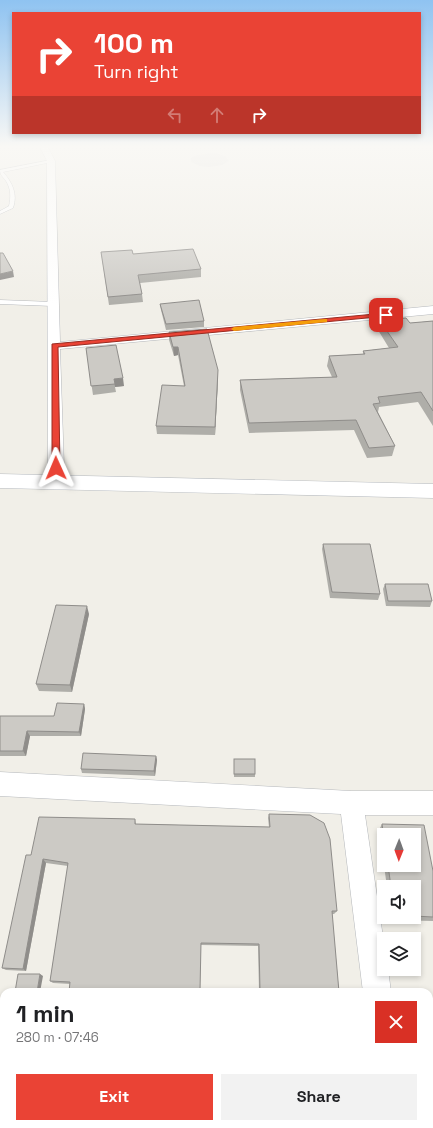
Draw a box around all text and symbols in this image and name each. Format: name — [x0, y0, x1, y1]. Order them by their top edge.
text: 100 m — [94, 25, 174, 61]
icon: right — [28, 28, 80, 80]
text: Turn right — [94, 60, 178, 83]
icon: left — [164, 104, 186, 126]
icon: ahead — [206, 104, 228, 126]
icon: right — [248, 104, 270, 126]
pin — [369, 298, 403, 332]
icon: arrive — [375, 304, 397, 326]
position arrow — [35, 447, 77, 489]
north arrow — [377, 828, 421, 872]
map controls — [377, 828, 421, 976]
button: sound — [377, 880, 421, 924]
button: layers — [377, 932, 421, 976]
text: 1 min — [16, 998, 75, 1029]
button: close — [375, 1001, 417, 1043]
text: 280 m · 07:46 — [16, 1029, 99, 1046]
button: Exit — [16, 1074, 213, 1120]
button: Share — [221, 1074, 417, 1120]

